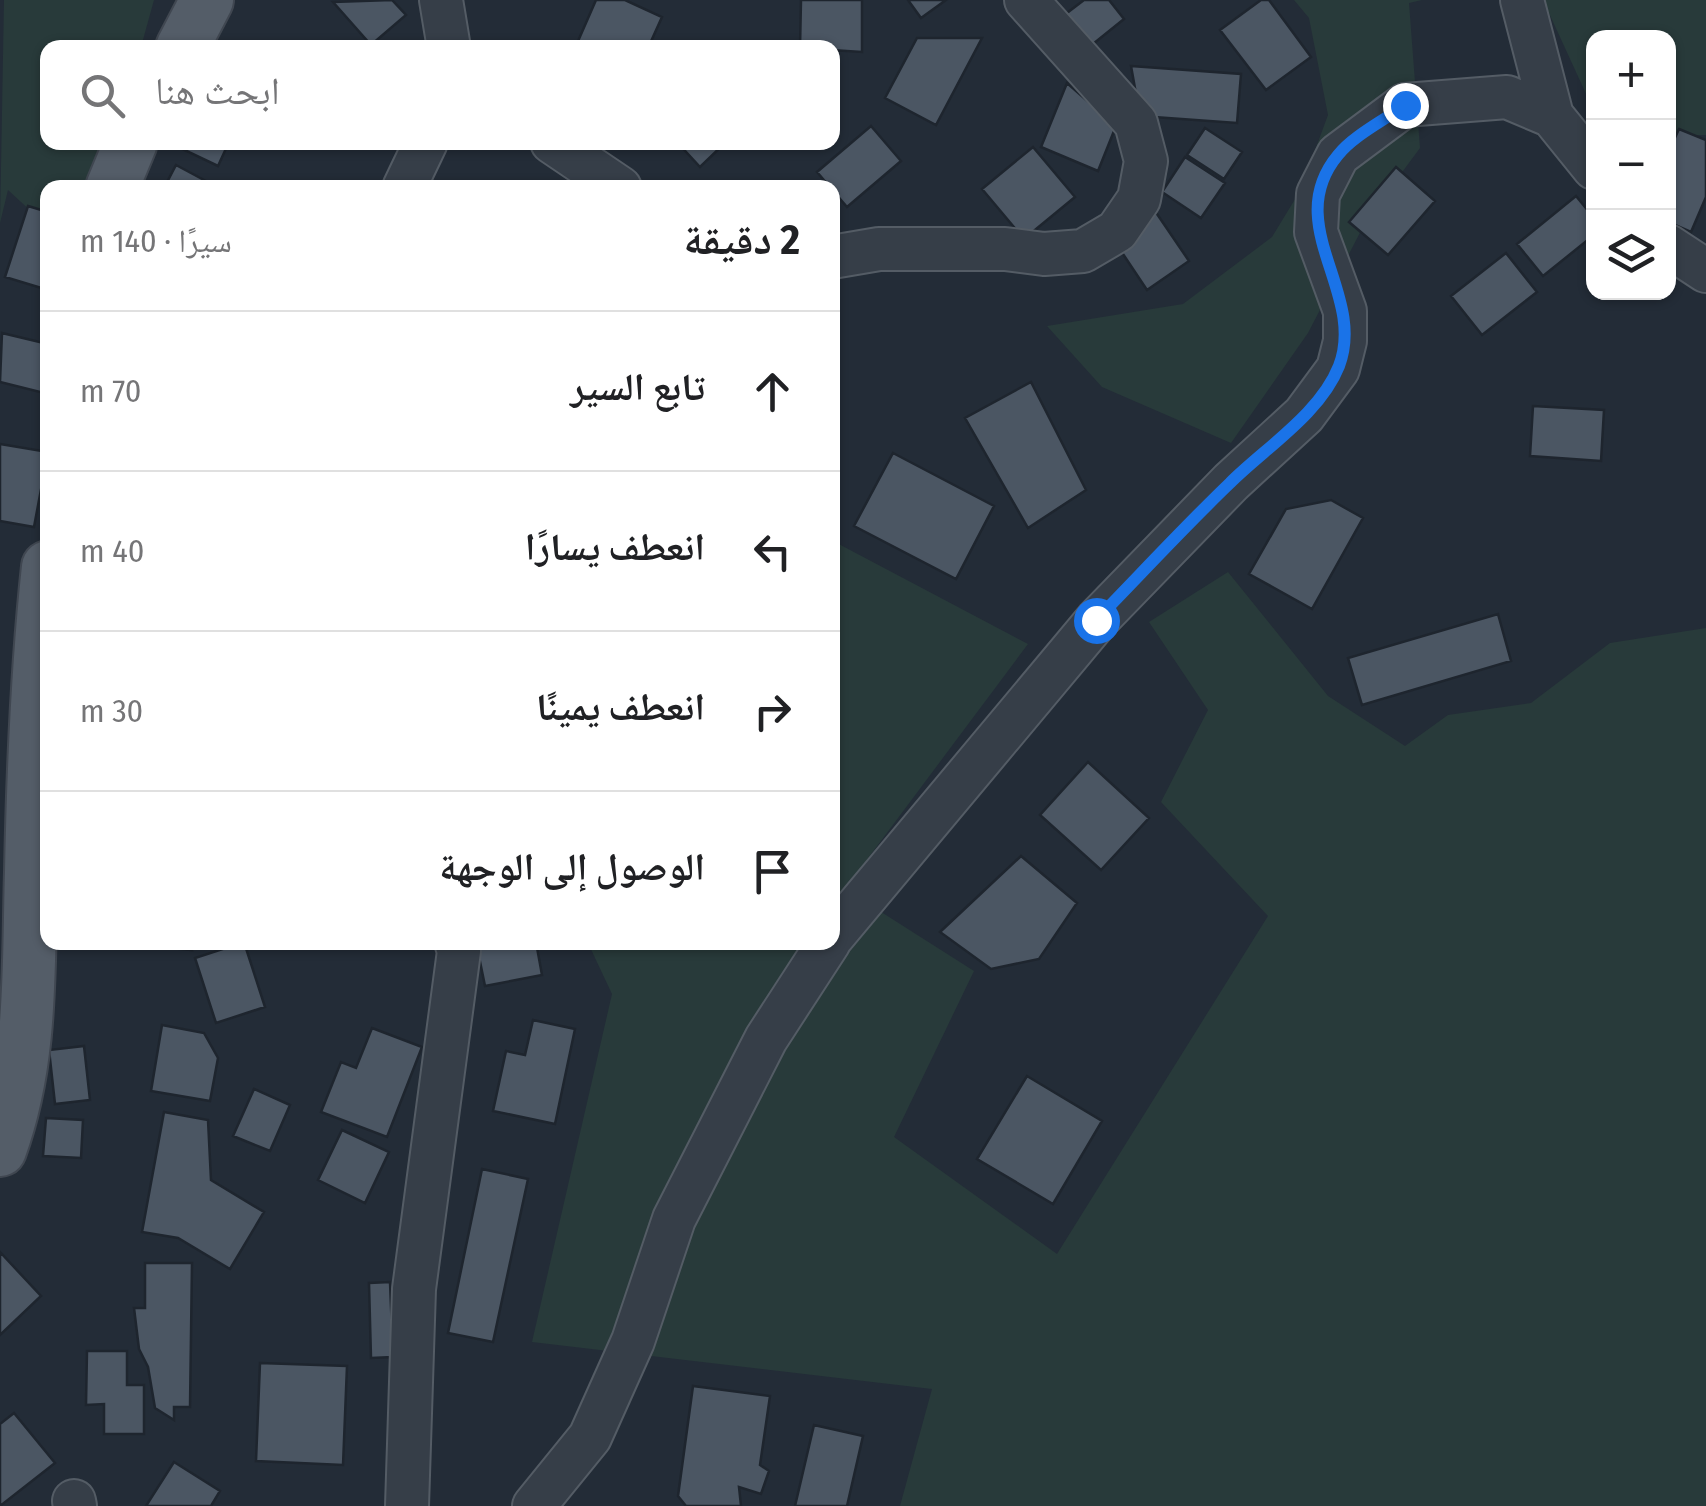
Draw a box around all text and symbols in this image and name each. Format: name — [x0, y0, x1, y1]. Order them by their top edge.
map controls — [1586, 30, 1676, 300]
button: + — [1586, 30, 1676, 120]
search box — [40, 40, 840, 150]
icon: search — [75, 68, 130, 123]
text: ابحث هنا — [155, 68, 280, 114]
route end — [1383, 83, 1429, 129]
button: − — [1586, 120, 1676, 210]
button: layers — [1586, 210, 1676, 300]
text: 2 دقيقة — [684, 215, 800, 265]
text: سيرًا · 140 m — [80, 222, 232, 260]
text: تابع السير — [570, 364, 705, 410]
icon: ahead — [745, 364, 800, 419]
text: 70 m — [80, 372, 141, 410]
text: انعطف يسارًا — [525, 524, 705, 570]
icon: left — [745, 524, 800, 579]
text: 40 m — [80, 532, 144, 570]
route start — [1074, 598, 1120, 644]
text: انعطف يمينًا — [536, 684, 705, 730]
icon: right — [745, 684, 800, 739]
text: 30 m — [80, 692, 143, 730]
text: الوصول إلى الوجهة — [439, 844, 705, 890]
icon: arrive — [745, 844, 800, 899]

